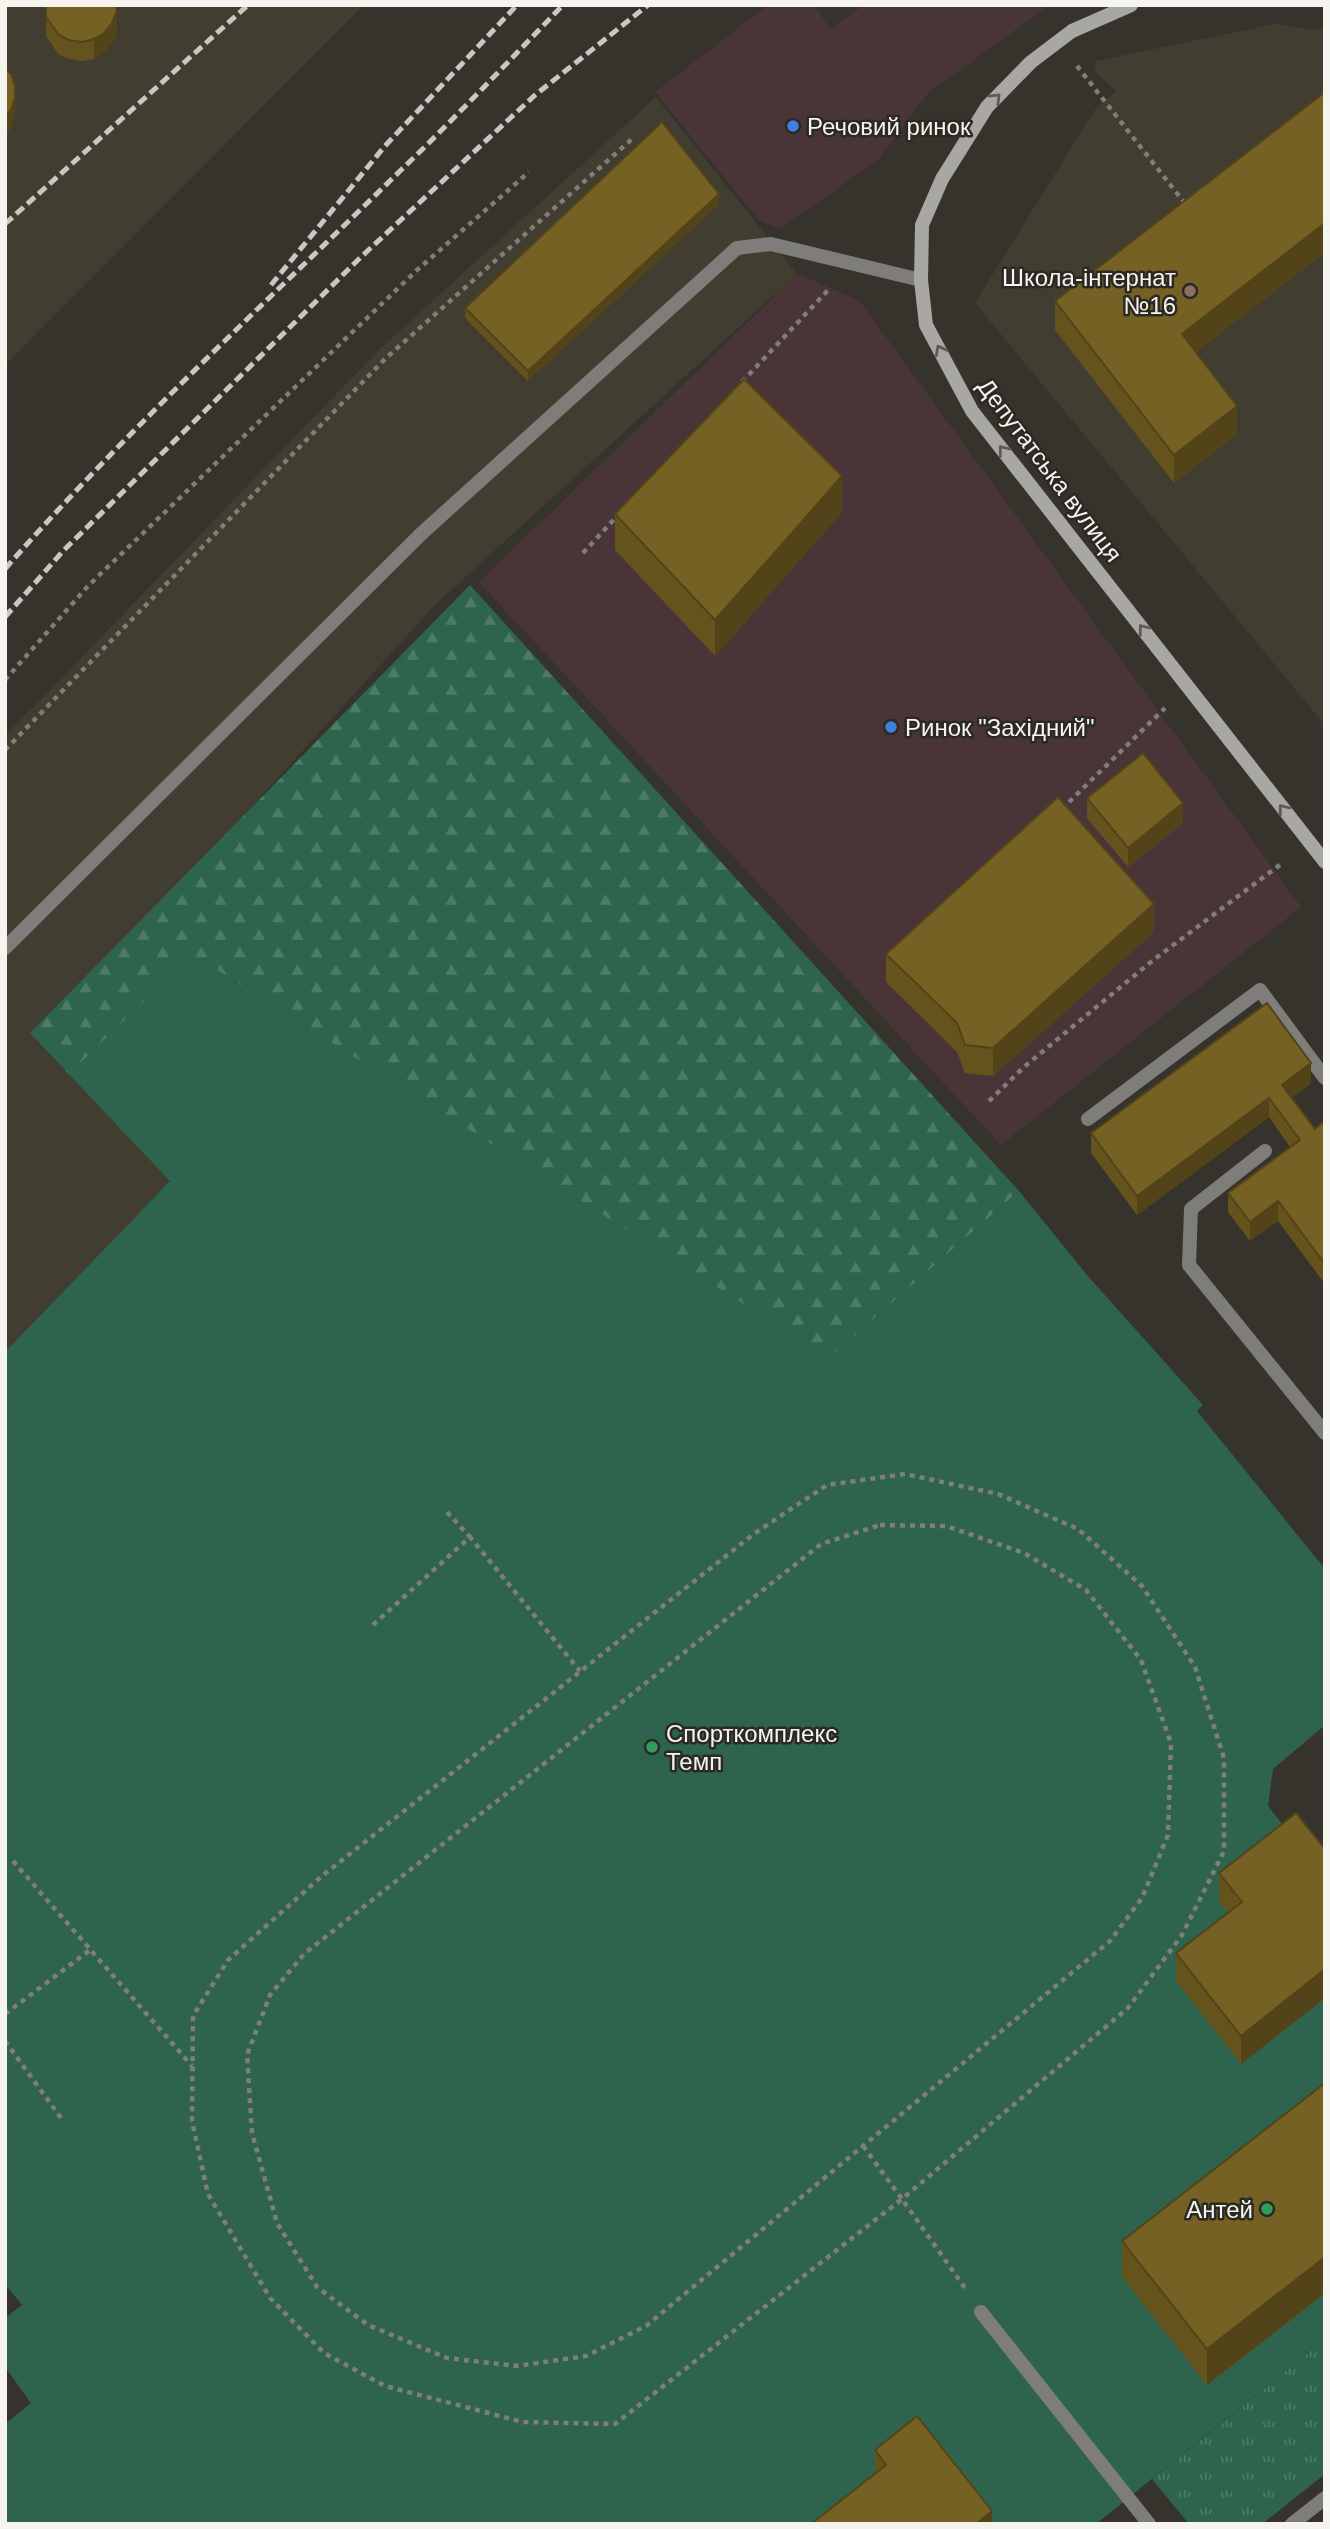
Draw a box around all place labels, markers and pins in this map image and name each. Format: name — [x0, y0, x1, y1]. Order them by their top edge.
place label: Речовий ринок — [807, 113, 971, 140]
marker: Речовий ринок — [785, 118, 801, 134]
place label: Школа-інтернат №16 — [1002, 264, 1176, 319]
marker: Школа-інтернат №16 — [1182, 283, 1198, 299]
place label: Ринок "Західний" — [905, 714, 1094, 741]
marker: Ринок "Західний" — [883, 719, 899, 735]
place label: Спорткомплекс Темп — [666, 1720, 837, 1775]
marker: Спорткомплекс Темп — [644, 1739, 660, 1755]
place label: Антей — [1186, 2196, 1253, 2223]
marker: Антей — [1259, 2201, 1275, 2217]

